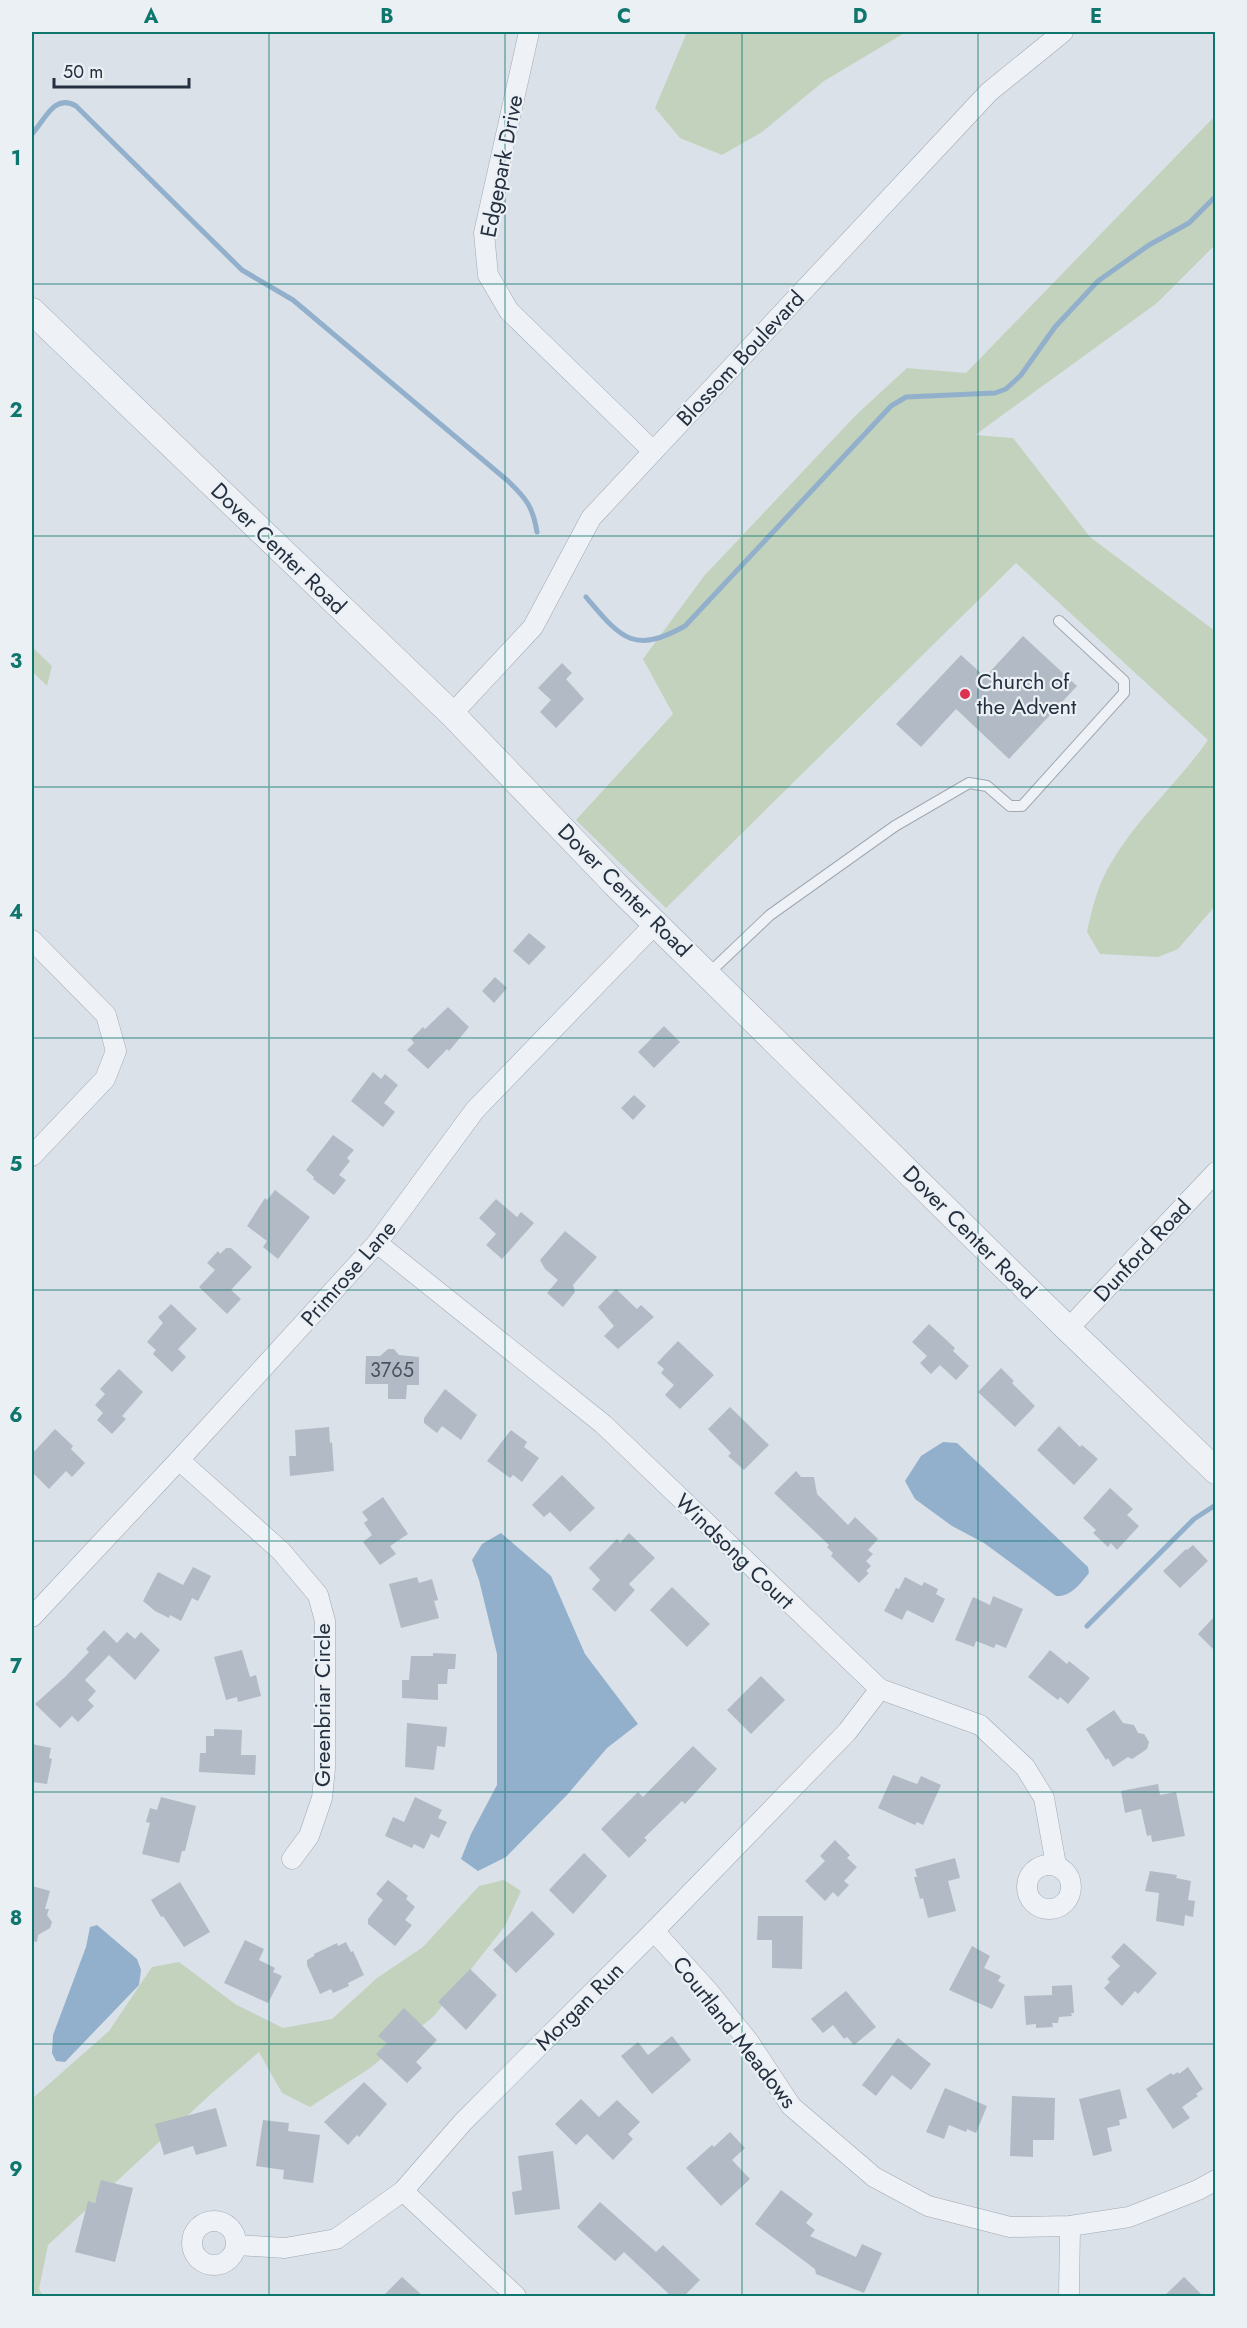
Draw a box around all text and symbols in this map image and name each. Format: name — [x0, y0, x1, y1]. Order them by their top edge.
text: A — [143, 2, 159, 31]
text: B — [380, 2, 394, 31]
text: C — [617, 2, 631, 31]
text: D — [853, 2, 867, 31]
text: E — [1090, 2, 1102, 31]
scale bar — [54, 51, 189, 89]
text: 50 m — [63, 59, 103, 85]
street label: Edgepark Drive — [472, 92, 530, 240]
text: 1 — [11, 144, 21, 173]
street label: Blossom Boulevard — [669, 283, 811, 433]
text: 2 — [9, 396, 23, 425]
street label: Dover Center Road — [204, 475, 354, 621]
text: 3 — [10, 647, 22, 676]
place label: Church of the Advent — [977, 665, 1077, 722]
marker: Church of the Advent — [958, 687, 972, 701]
street label: Dover Center Road — [551, 816, 699, 964]
text: 4 — [9, 898, 23, 927]
text: 5 — [10, 1150, 23, 1179]
street label: Dover Center Road — [896, 1158, 1044, 1306]
street label: Dunford Road — [1086, 1191, 1198, 1309]
street label: Primrose Lane — [293, 1213, 403, 1333]
house number: 3765 — [370, 1356, 414, 1385]
text: 6 — [9, 1401, 23, 1430]
street label: Windsong Court — [668, 1486, 802, 1617]
street label: Greenbriar Circle — [306, 1623, 338, 1787]
text: 7 — [10, 1652, 23, 1681]
text: 8 — [10, 1904, 22, 1933]
street label: Courtland Meadows — [665, 1949, 805, 2115]
street label: Morgan Run — [527, 1954, 631, 2058]
text: 9 — [9, 2155, 23, 2184]

